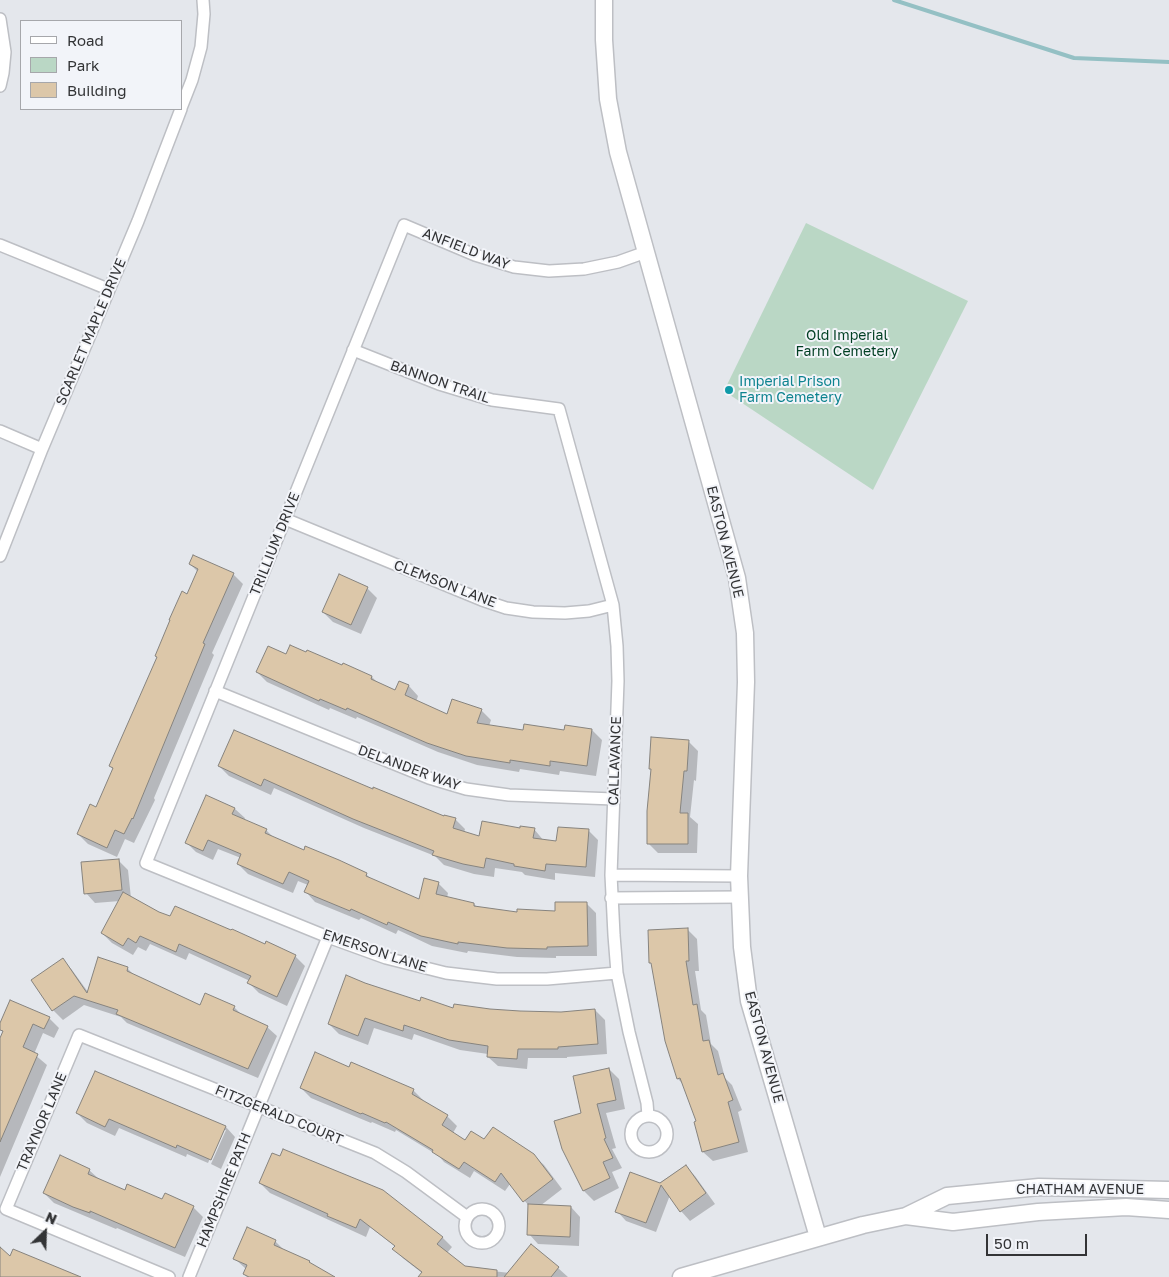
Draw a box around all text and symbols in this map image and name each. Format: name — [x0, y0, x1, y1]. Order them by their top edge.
legend — [20, 20, 182, 110]
text: Road — [67, 31, 104, 49]
text: Park — [67, 56, 99, 74]
text: Building — [67, 81, 127, 99]
street label: ANFIELD WAY — [420, 225, 512, 273]
street label: SCARLET MAPLE DRIVE — [52, 256, 130, 408]
park label: Old Imperial Farm Cemetery — [796, 328, 898, 361]
street label: BANNON TRAIL — [388, 357, 492, 407]
place label: Imperial Prison Farm Cemetery — [739, 374, 842, 407]
marker: Imperial Prison Farm Cemetery — [723, 384, 735, 396]
street label: EASTON AVENUE — [703, 484, 747, 600]
street label: TRILLIUM DRIVE — [247, 490, 303, 598]
street label: CLEMSON LANE — [391, 557, 499, 611]
street label: CALLAVANCE — [605, 716, 625, 806]
street label: DELANDER WAY — [356, 742, 462, 794]
street label: EMERSON LANE — [321, 926, 429, 976]
street label: EASTON AVENUE — [741, 989, 787, 1105]
street label: TRAYNOR LANE — [14, 1070, 70, 1174]
street label: FITZGERALD COURT — [213, 1082, 345, 1148]
street label: HAMPSHIRE PATH — [193, 1130, 255, 1250]
street label: CHATHAM AVENUE — [1016, 1182, 1144, 1198]
north arrow — [20, 1207, 70, 1257]
text: N — [43, 1208, 60, 1228]
scale bar — [989, 1224, 1090, 1256]
text: 50 m — [994, 1234, 1029, 1252]

